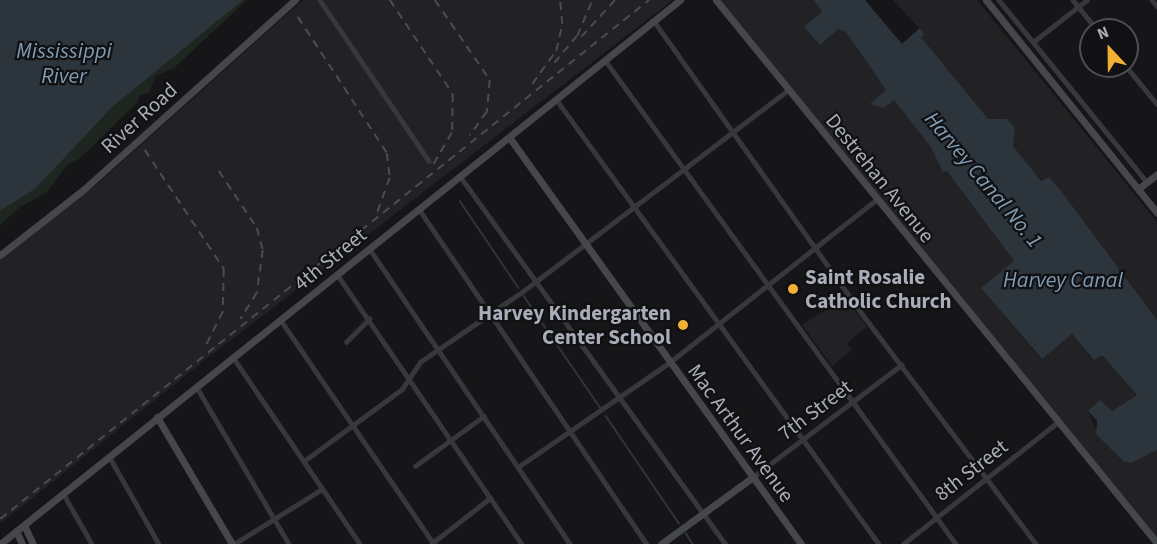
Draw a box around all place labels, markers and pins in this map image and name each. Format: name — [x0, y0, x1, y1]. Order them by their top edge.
place label: Saint Rosalie Catholic Church — [805, 264, 952, 314]
marker: Saint Rosalie Catholic Church — [786, 282, 800, 296]
place label: Harvey Kindergarten Center School — [478, 300, 671, 350]
marker: Harvey Kindergarten Center School — [676, 318, 690, 332]

